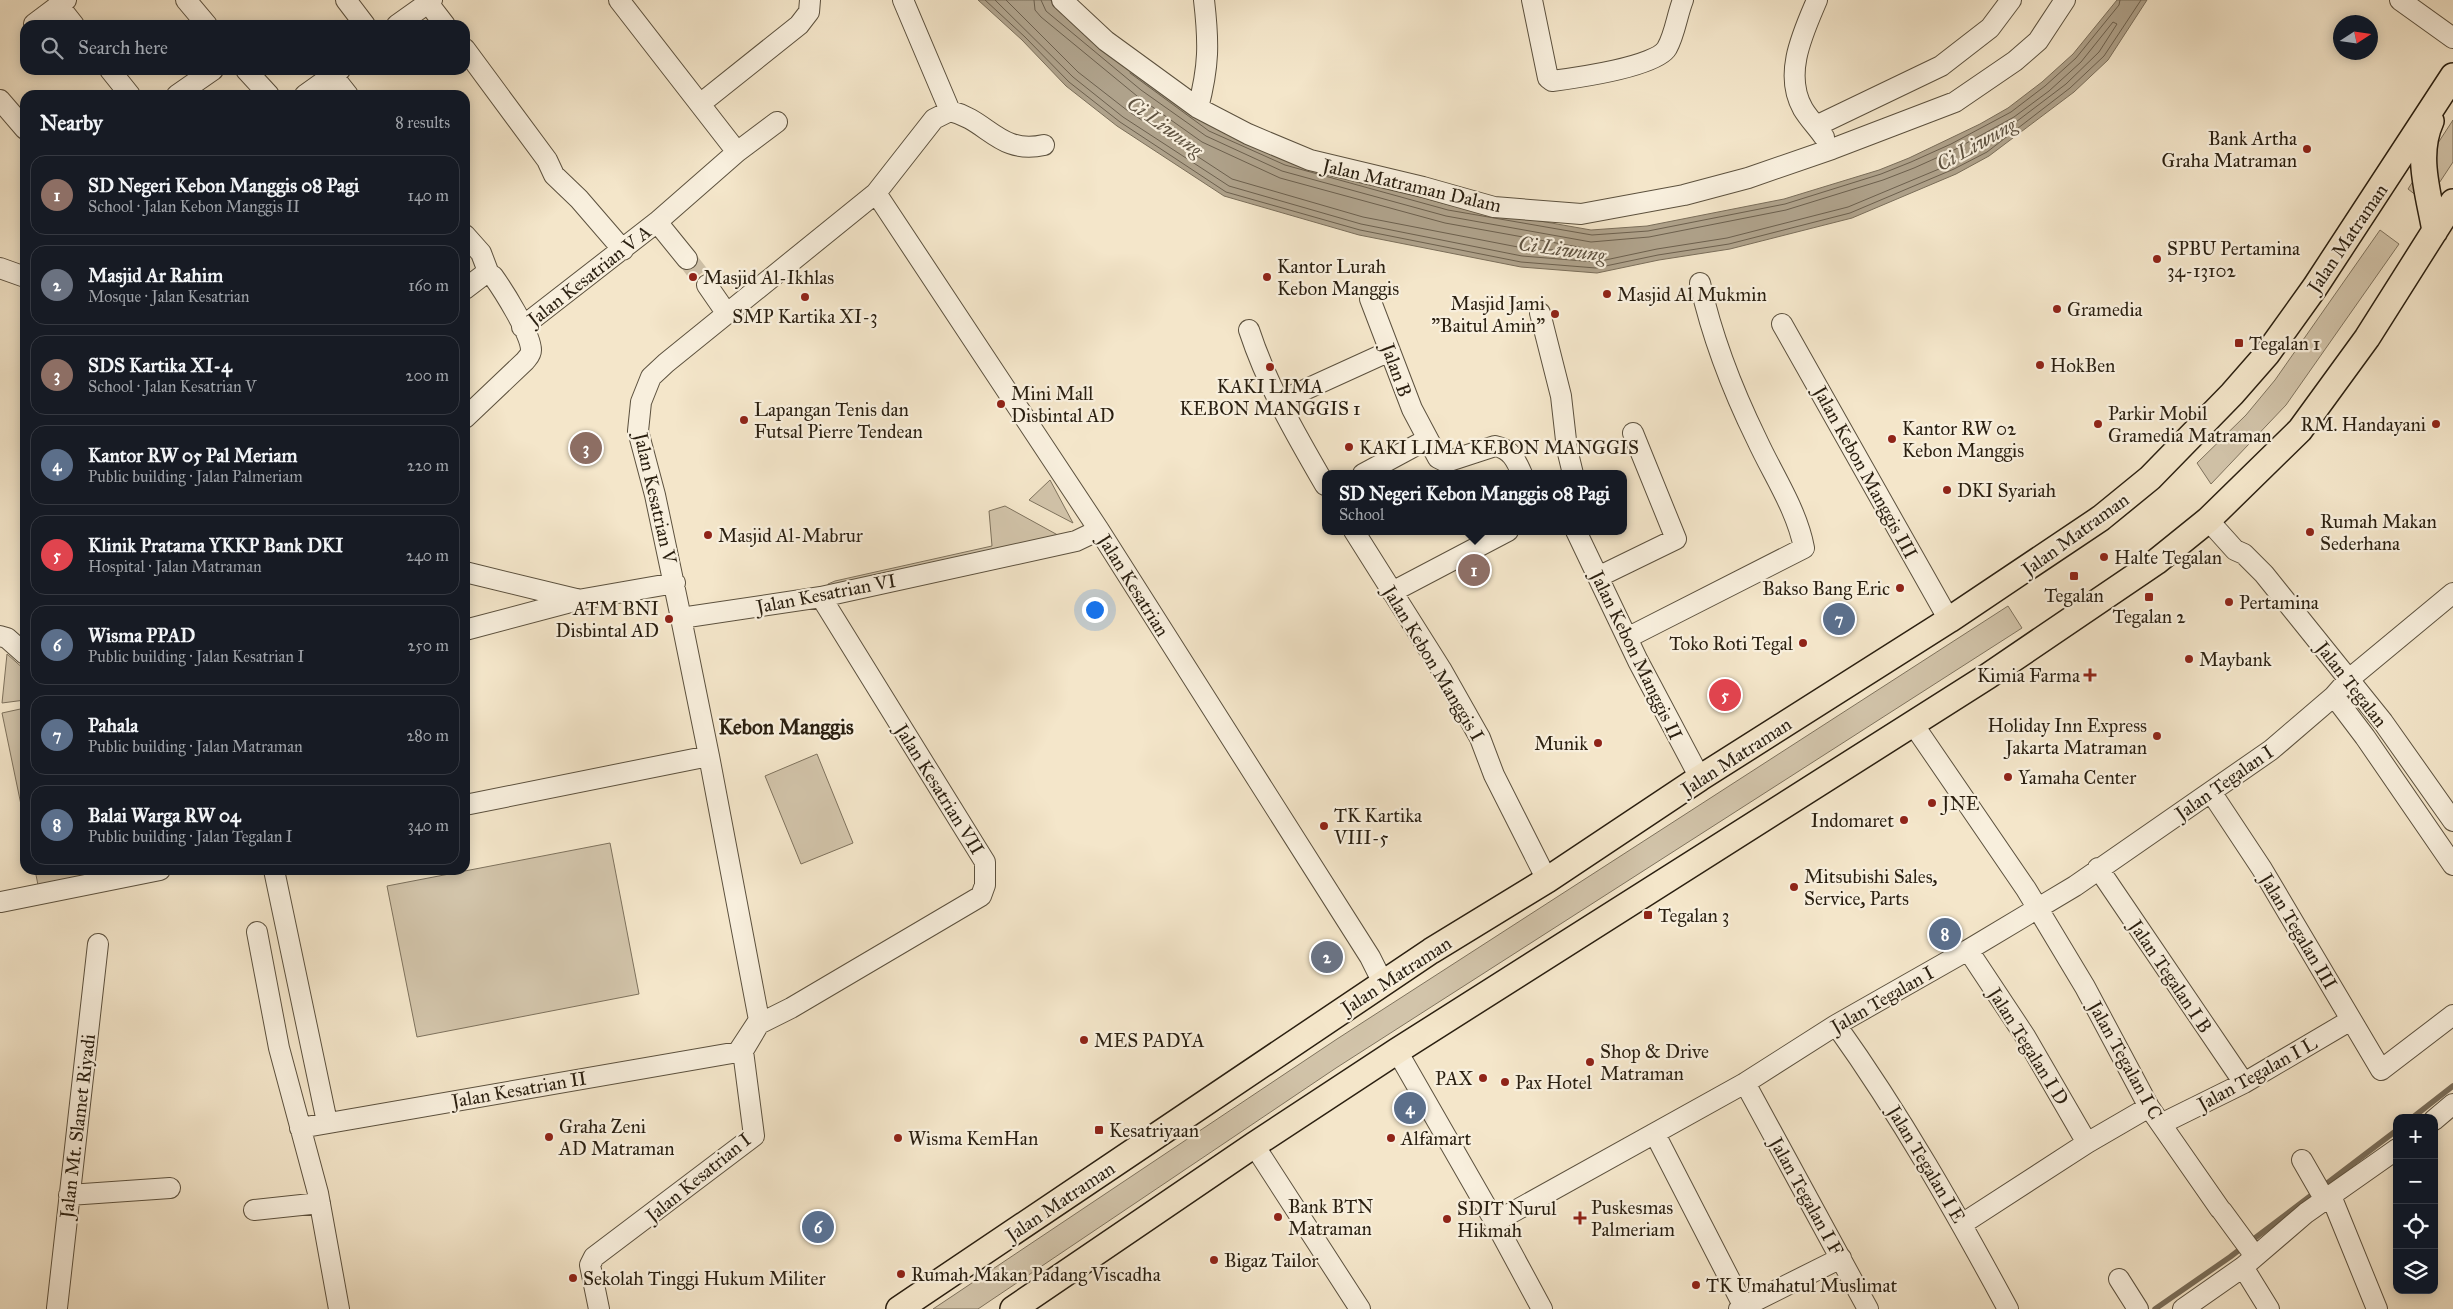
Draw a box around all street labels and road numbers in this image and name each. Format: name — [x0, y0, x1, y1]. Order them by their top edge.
street label: Jalan Matraman Dalam — [1318, 153, 1504, 218]
street label: Jalan Matraman — [2301, 179, 2393, 299]
street label: Jalan Kesatrian V A — [521, 220, 656, 333]
street label: Jalan B — [1375, 338, 1417, 400]
street label: Jalan Kebon Manggis III — [1807, 380, 1923, 563]
street label: Jalan Kesatrian V — [628, 428, 682, 567]
street label: Jalan Matraman — [2016, 488, 2134, 583]
street label: Jalan Kesatrian — [1091, 528, 1174, 641]
street label: Jalan Kebon Manggis II — [1584, 565, 1688, 744]
street label: Jalan Kesatrian VI — [752, 569, 898, 620]
street label: Jalan Kebon Manggis I — [1376, 580, 1489, 746]
street label: Jalan Tegalan — [2309, 635, 2392, 732]
street label: Jalan Matraman — [1675, 712, 1796, 802]
street label: Jalan Kesatrian VII — [888, 718, 989, 859]
street label: Jalan Tegalan I — [2169, 740, 2278, 827]
street label: Jalan Tegalan III — [2253, 867, 2342, 994]
street label: Jalan Tegalan I B — [2122, 914, 2217, 1038]
street label: Jalan Matraman — [1335, 931, 1456, 1021]
street label: Jalan Tegalan I — [1825, 961, 1938, 1040]
street label: Jalan Tegalan I D — [1981, 982, 2074, 1110]
street label: Jalan Tegalan I C — [2082, 995, 2168, 1124]
street label: Jalan Tegalan I L — [2192, 1031, 2321, 1118]
street label: Jalan Mt. Slamet Riyadi — [55, 1033, 101, 1222]
street label: Jalan Kesatrian II — [448, 1066, 589, 1114]
street label: Jalan Tegalan I E — [1881, 1100, 1971, 1228]
street label: Jalan Kesatrian I — [640, 1128, 756, 1229]
street label: Jalan Tegalan I F — [1763, 1132, 1849, 1260]
street label: Jalan Matraman — [1000, 1156, 1120, 1248]

